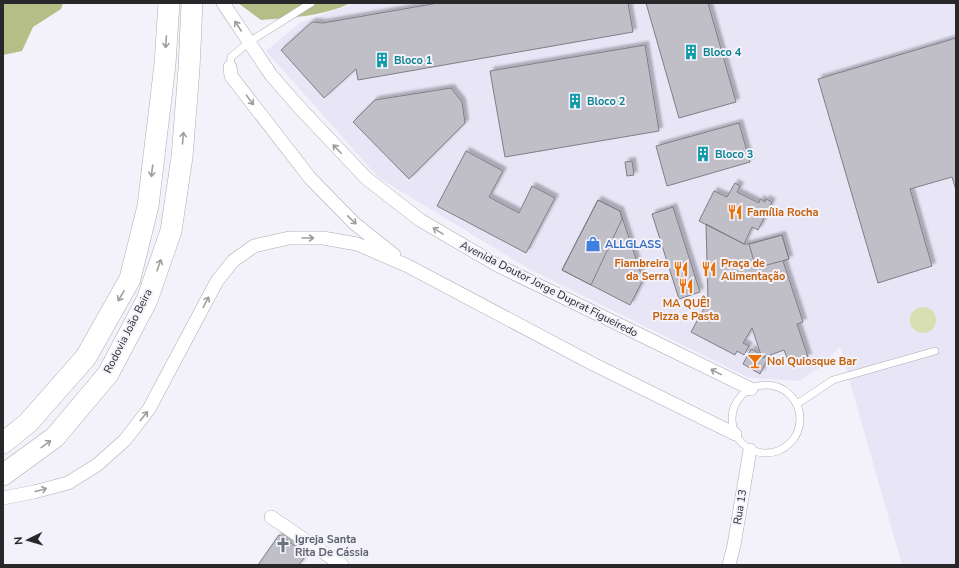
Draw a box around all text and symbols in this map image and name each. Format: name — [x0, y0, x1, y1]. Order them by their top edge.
one-way arrow — [234, 21, 242, 32]
one-way arrow — [163, 35, 170, 48]
building icon: Bloco 4 — [682, 43, 700, 61]
place label: Bloco 4 — [703, 45, 742, 60]
building icon: Bloco 1 — [373, 51, 391, 69]
place label: Bloco 1 — [394, 53, 432, 68]
building icon: Bloco 2 — [566, 92, 584, 110]
one-way arrow — [245, 94, 254, 105]
place label: Bloco 2 — [587, 94, 626, 109]
one-way arrow — [180, 132, 187, 145]
one-way arrow — [333, 144, 342, 154]
building icon: Bloco 3 — [694, 145, 712, 163]
place label: Bloco 3 — [715, 147, 753, 162]
one-way arrow — [148, 164, 156, 177]
restaurant icon: Família Rocha — [726, 203, 744, 221]
place label: Família Rocha — [747, 205, 818, 220]
one-way arrow — [346, 215, 356, 224]
one-way arrow — [433, 227, 444, 235]
one-way arrow — [301, 234, 314, 242]
shop icon: ALLGLASS — [584, 235, 602, 253]
street label: Avenida Doutor Jorge Duprat Figueiredo — [457, 237, 641, 341]
place label: ALLGLASS — [605, 237, 661, 252]
place label: Fiambreira da Serra — [614, 256, 669, 284]
place label: Praça de Alimentação — [721, 256, 785, 284]
one-way arrow — [156, 259, 163, 272]
restaurant icon: Fiambreira da Serra — [672, 260, 690, 278]
restaurant icon: Praça de Alimentação — [700, 260, 718, 278]
restaurant icon: MA QUÊ! Pizza e Pasta — [677, 277, 695, 295]
street label: Rodovia João Beira — [100, 286, 156, 376]
one-way arrow — [116, 290, 124, 302]
place label: MA QUÊ! Pizza e Pasta — [653, 295, 719, 324]
one-way arrow — [203, 296, 211, 308]
bar icon: Noi Quiosque Bar — [746, 352, 764, 370]
place label: Noi Quiosque Bar — [767, 354, 857, 369]
one-way arrow — [710, 368, 722, 375]
one-way arrow — [139, 410, 148, 421]
one-way arrow — [40, 440, 51, 448]
one-way arrow — [35, 486, 48, 493]
street label: Rua 13 — [730, 488, 750, 526]
north arrow — [8, 520, 48, 560]
place label: Igreja Santa Rita De Cássia — [295, 532, 369, 560]
text: N — [11, 536, 26, 546]
church icon: Igreja Santa Rita De Cássia — [274, 536, 292, 554]

